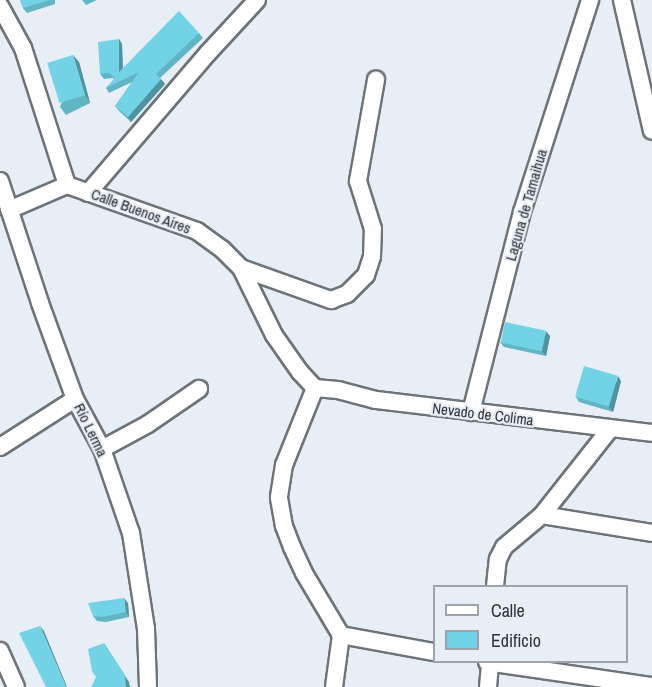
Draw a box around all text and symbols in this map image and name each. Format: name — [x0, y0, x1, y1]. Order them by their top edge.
street label: Laguna de Tamaihua — [501, 147, 551, 263]
street label: Calle Buenos Aires — [88, 185, 194, 237]
street label: Nevado de Colima — [431, 399, 535, 429]
street label: Río Lerma — [70, 400, 112, 460]
legend — [433, 585, 628, 663]
text: Calle — [491, 598, 525, 623]
text: Edificio — [491, 628, 541, 653]

